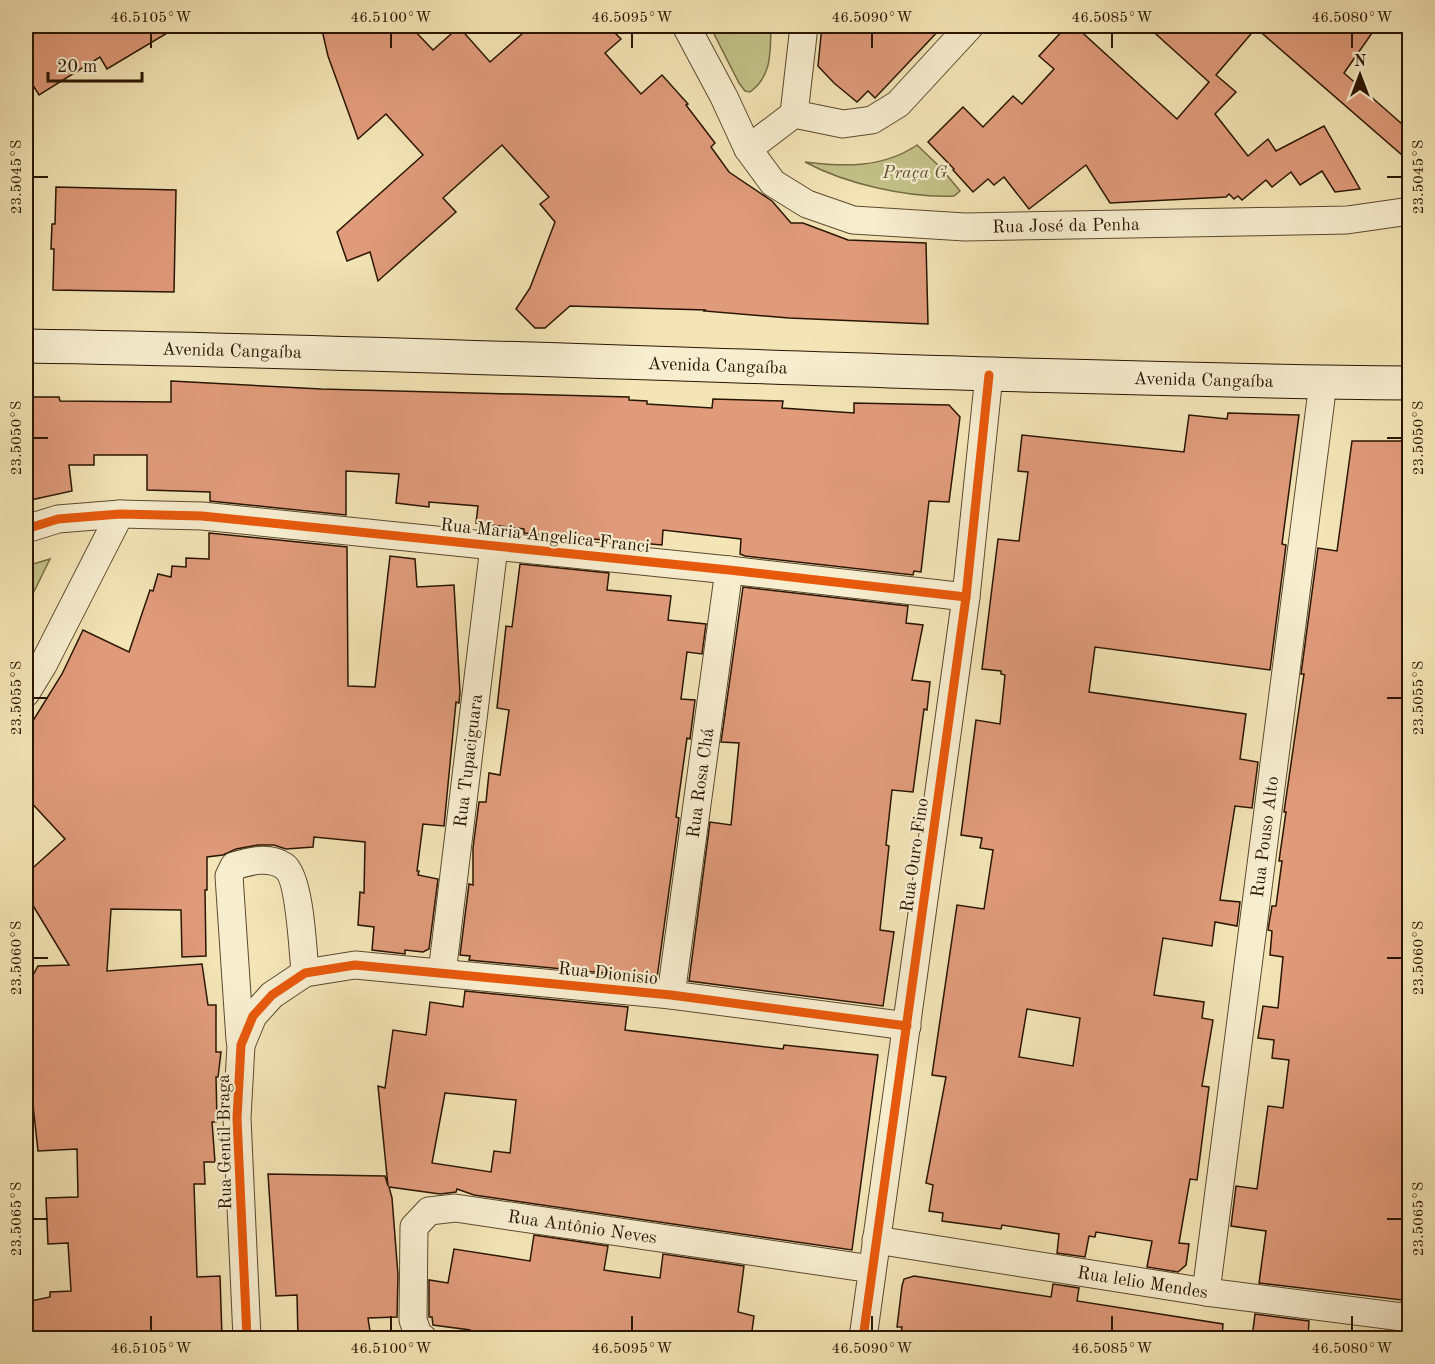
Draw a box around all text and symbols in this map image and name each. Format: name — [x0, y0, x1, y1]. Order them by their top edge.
text: 46.5105°W — [110, 11, 192, 26]
text: 46.5100°W — [350, 11, 432, 26]
text: 46.5095°W — [591, 11, 673, 26]
text: 46.5090°W — [831, 11, 913, 26]
text: 46.5085°W — [1071, 11, 1153, 26]
text: 46.5080°W — [1311, 11, 1393, 26]
scale bar — [48, 45, 142, 83]
north arrow — [1330, 45, 1390, 105]
text: N — [1354, 54, 1367, 70]
text: 20 m — [57, 58, 97, 76]
text: 23.5045°S — [10, 140, 25, 214]
text: 23.5045°S — [1412, 140, 1427, 214]
park label: Praça G — [882, 164, 948, 182]
street label: Rua José da Penha — [992, 216, 1140, 236]
street label: Avenida Cangaíba — [162, 341, 302, 362]
street label: Avenida Cangaíba — [647, 355, 788, 378]
street label: Avenida Cangaíba — [1133, 370, 1274, 391]
text: 23.5050°S — [10, 401, 25, 475]
text: 23.5050°S — [1412, 401, 1427, 475]
street label: Rua Maria Angelica Franci — [439, 516, 651, 556]
text: 23.5055°S — [10, 661, 25, 735]
text: 23.5055°S — [1412, 661, 1427, 735]
street label: Rua Tupaciguara — [452, 693, 486, 829]
street label: Rua Rosa Chá — [685, 727, 717, 839]
street label: Rua Pouso Alto — [1249, 775, 1282, 899]
street label: Rua Ouro Fino — [898, 797, 932, 914]
text: 23.5060°S — [10, 921, 25, 995]
text: 23.5060°S — [1412, 921, 1427, 995]
street label: Rua Dionisio — [557, 960, 659, 988]
street label: Rua Gentil Braga — [215, 1074, 235, 1210]
text: 23.5065°S — [10, 1182, 25, 1256]
text: 23.5065°S — [1412, 1182, 1427, 1256]
street label: Rua Antônio Neves — [506, 1208, 658, 1247]
street label: Rua lelio Mendes — [1076, 1264, 1209, 1302]
text: 46.5105°W — [110, 1342, 192, 1357]
text: 46.5100°W — [350, 1342, 432, 1357]
text: 46.5095°W — [591, 1342, 673, 1357]
text: 46.5090°W — [831, 1342, 913, 1357]
text: 46.5085°W — [1071, 1342, 1153, 1357]
text: 46.5080°W — [1311, 1342, 1393, 1357]

